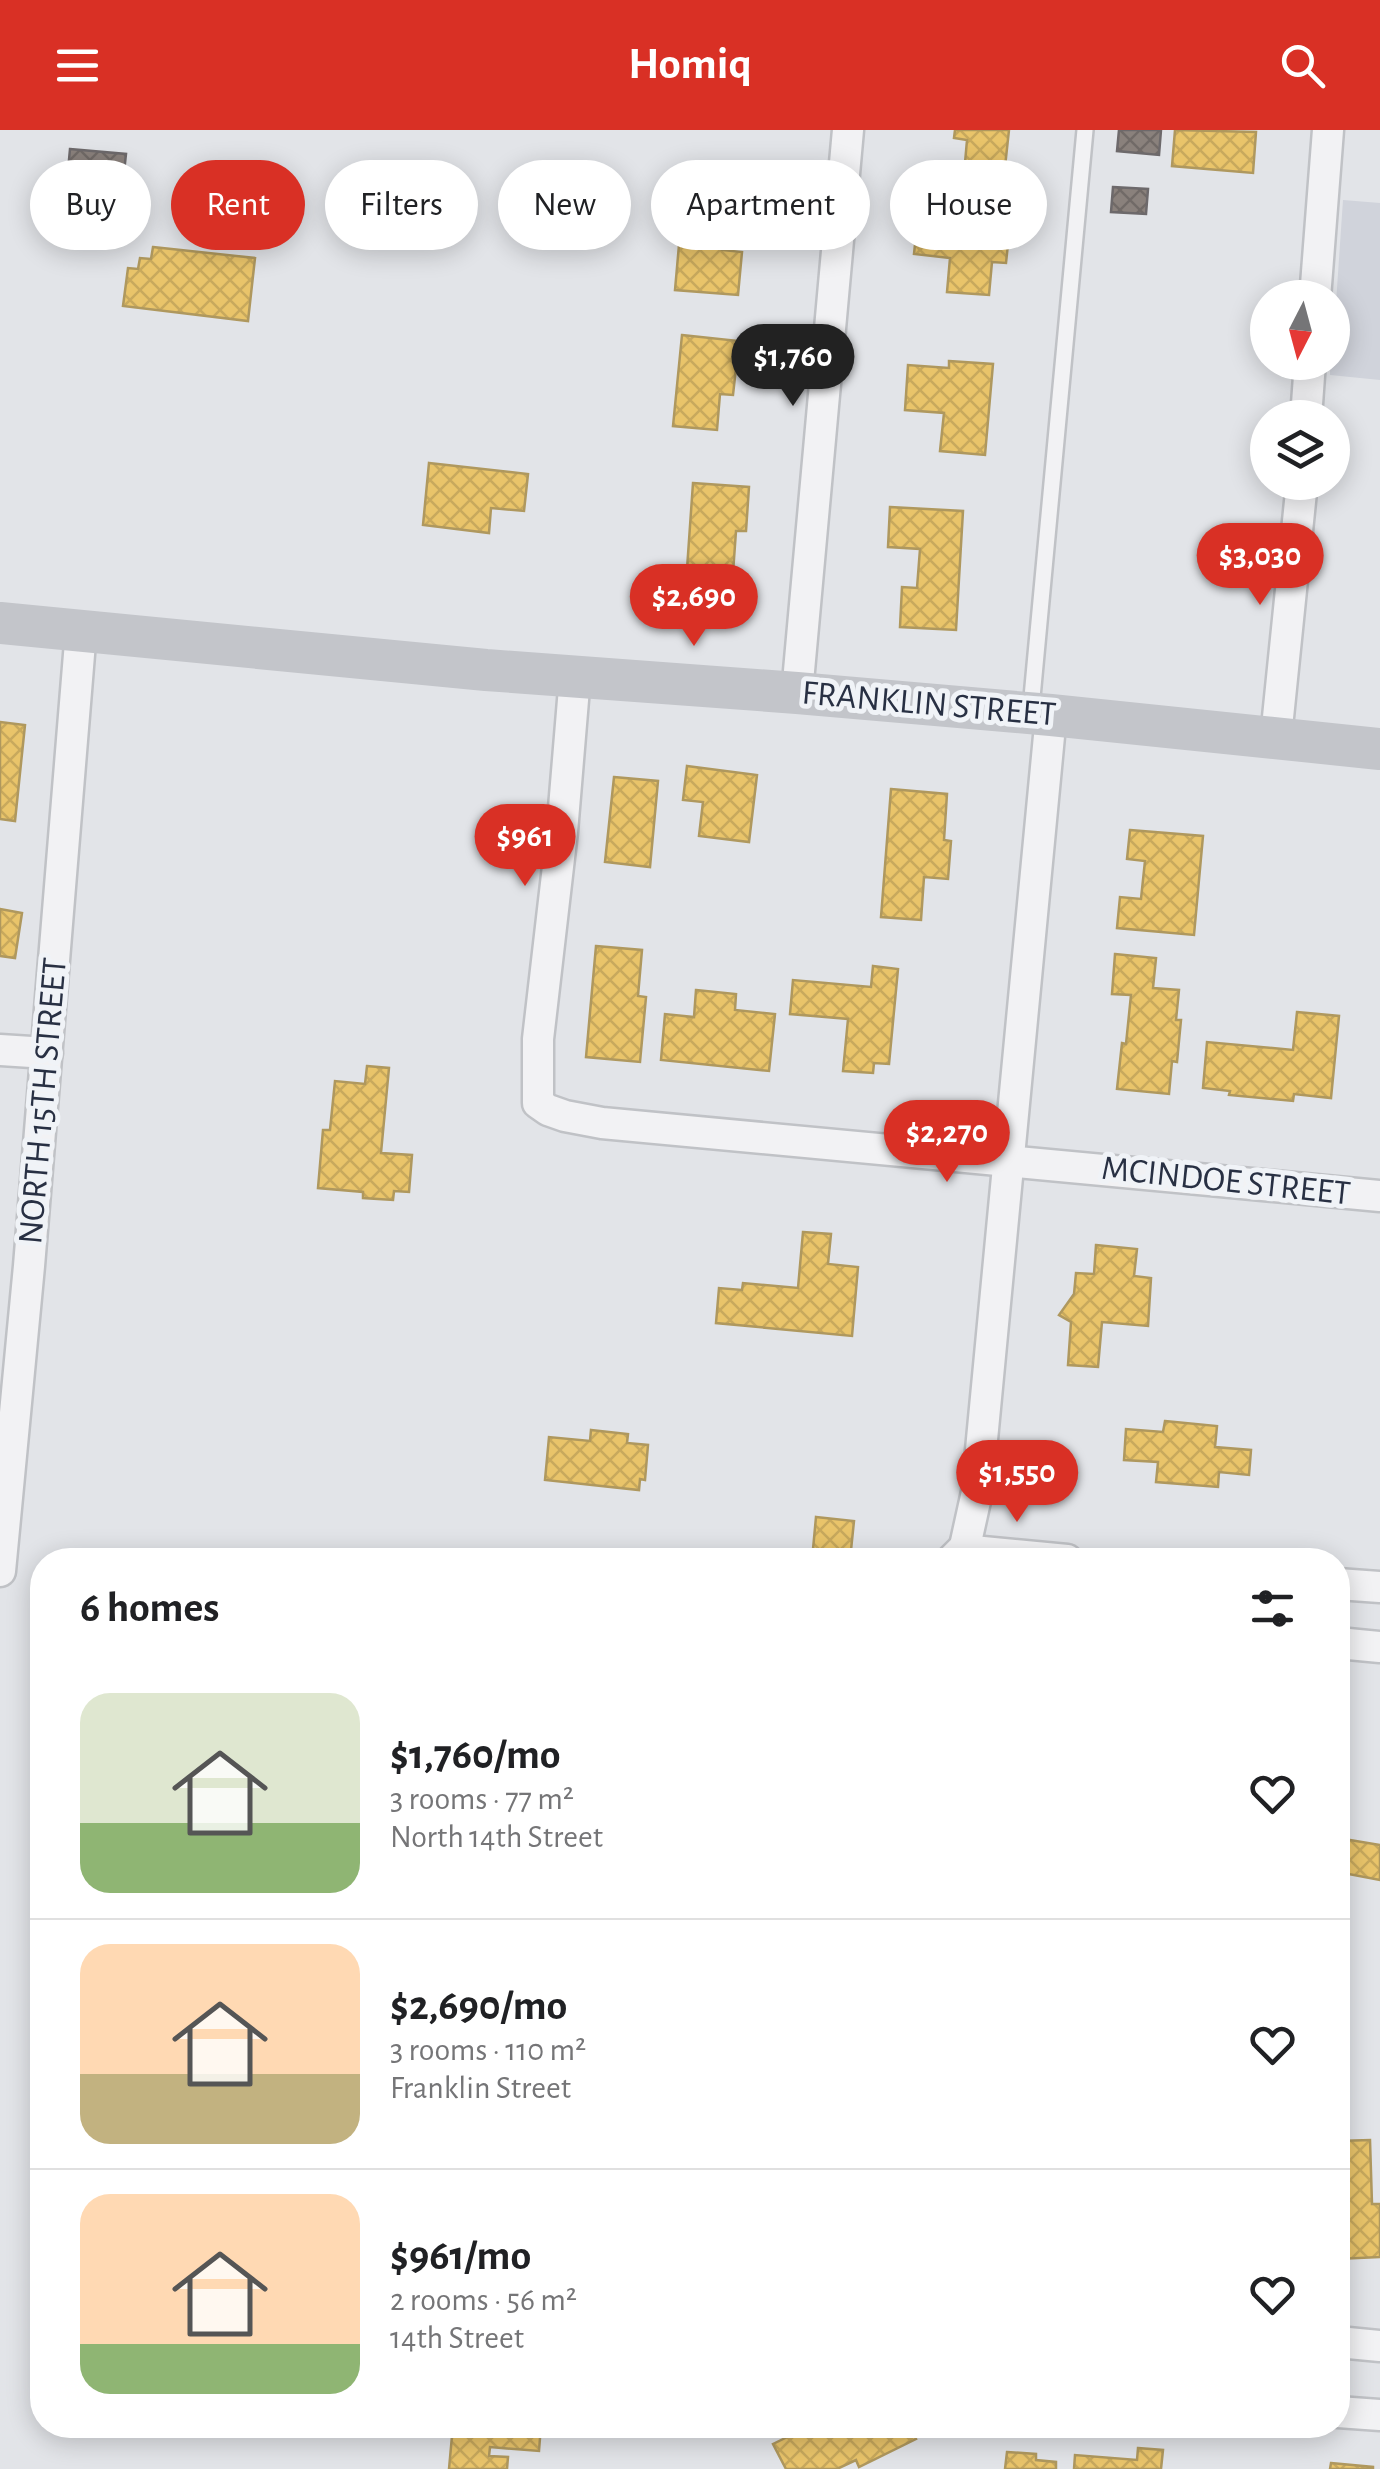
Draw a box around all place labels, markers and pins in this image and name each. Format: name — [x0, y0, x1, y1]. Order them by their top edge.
pin: $1,760 — [712, 324, 874, 409]
pin: $3,030 — [1179, 523, 1341, 608]
pin: $2,690 — [613, 564, 775, 649]
pin: $961 — [466, 804, 584, 889]
pin: $2,270 — [866, 1100, 1028, 1185]
pin: $1,550 — [936, 1440, 1098, 1525]

